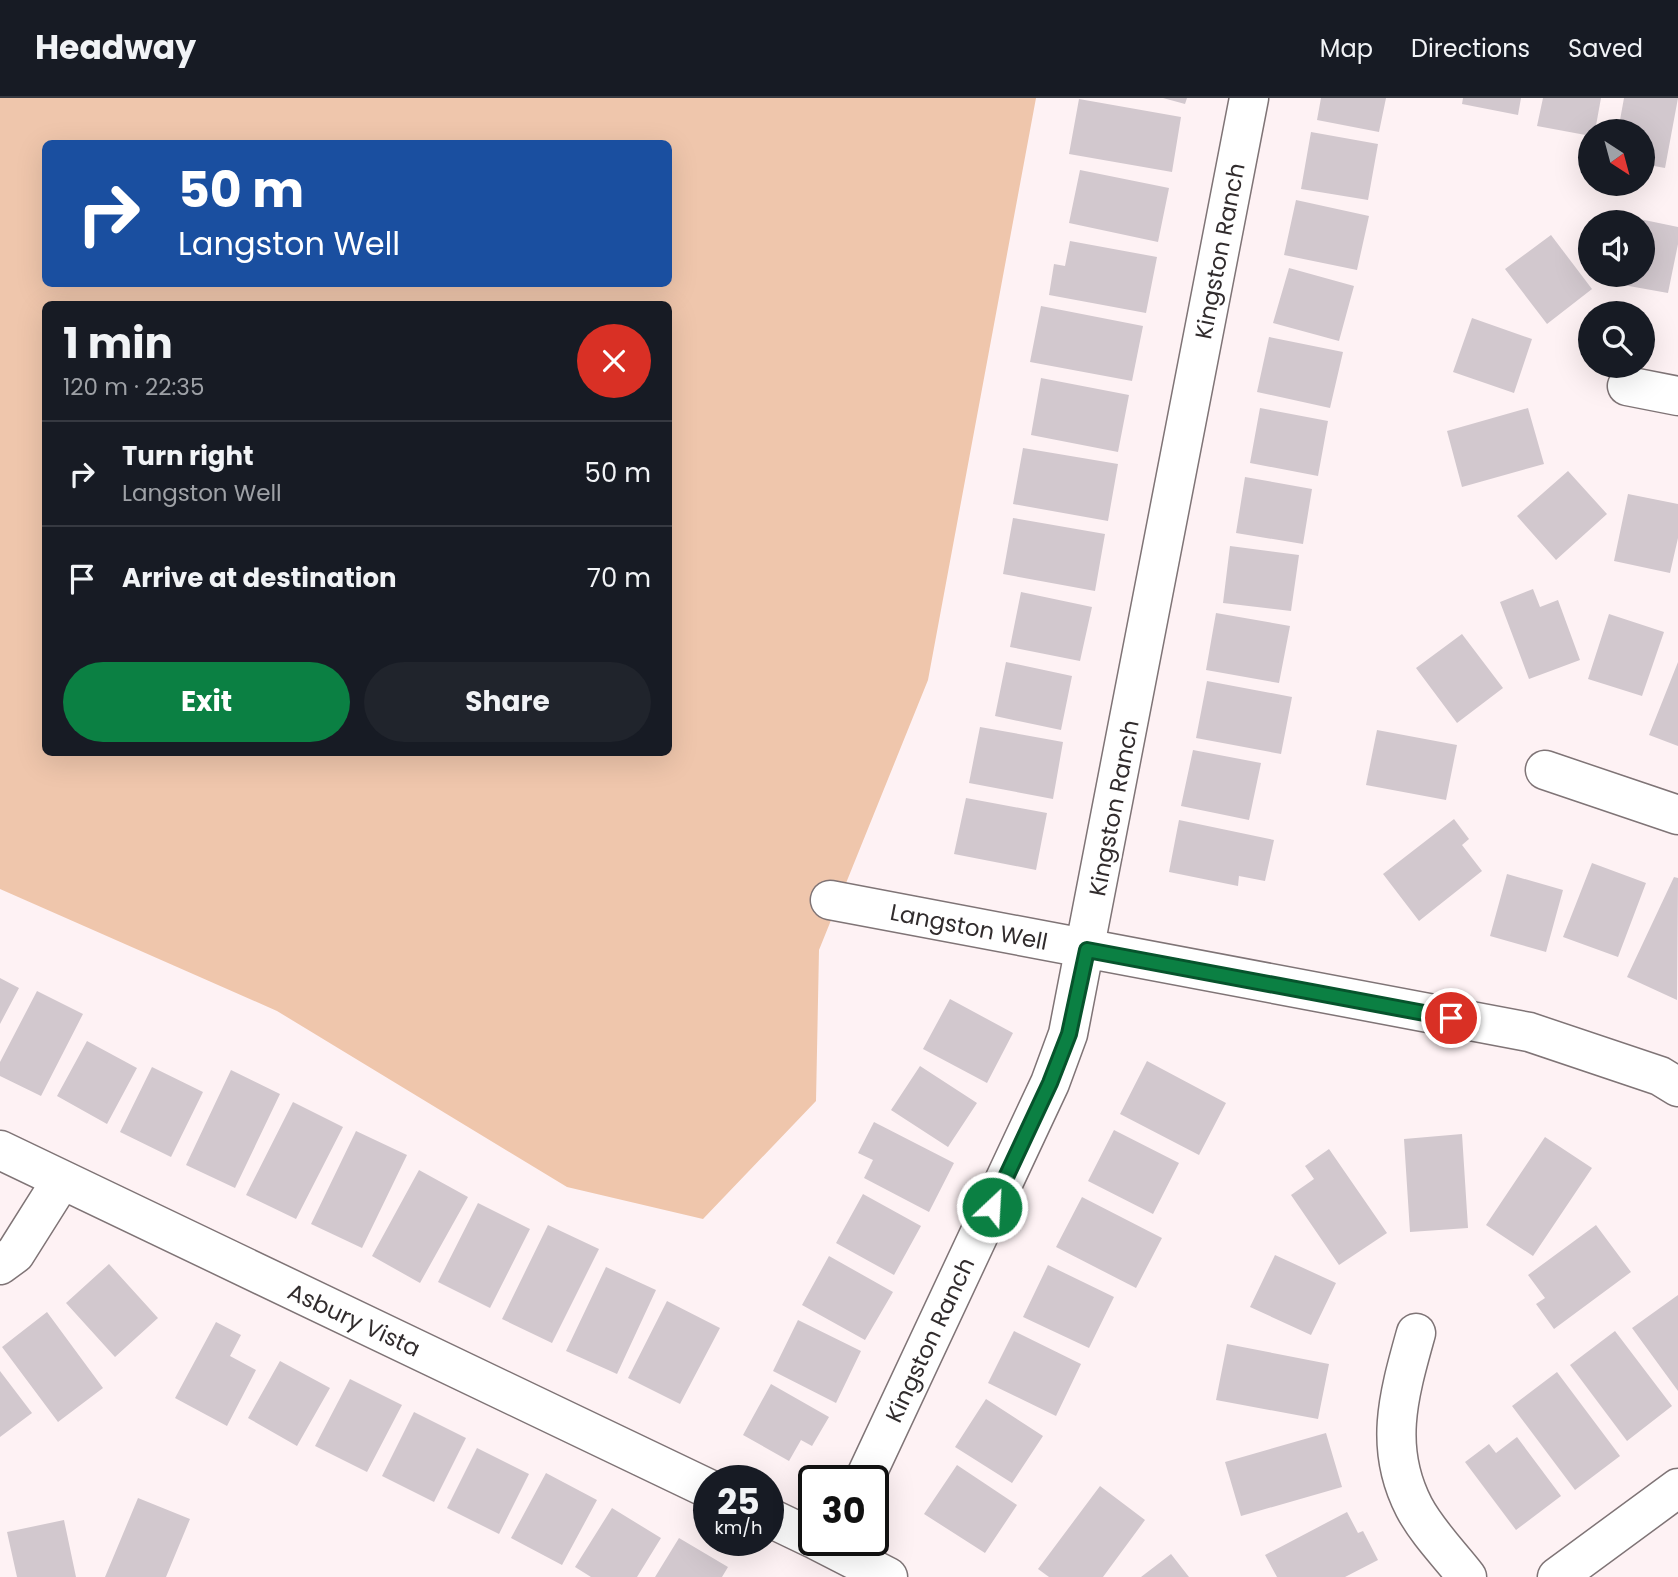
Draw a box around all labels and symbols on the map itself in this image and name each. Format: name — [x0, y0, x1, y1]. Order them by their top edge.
north arrow — [1578, 119, 1656, 196]
street label: Kingston Ranch — [1187, 160, 1253, 342]
street label: Kingston Ranch — [1081, 717, 1147, 899]
street label: Langston Well — [888, 896, 1050, 958]
pin — [1421, 988, 1481, 1048]
position arrow — [955, 1170, 1029, 1244]
street label: Kingston Ranch — [878, 1252, 982, 1428]
street label: Asbury Vista — [283, 1275, 425, 1365]
speed limit sign: 30 — [798, 1465, 889, 1556]

